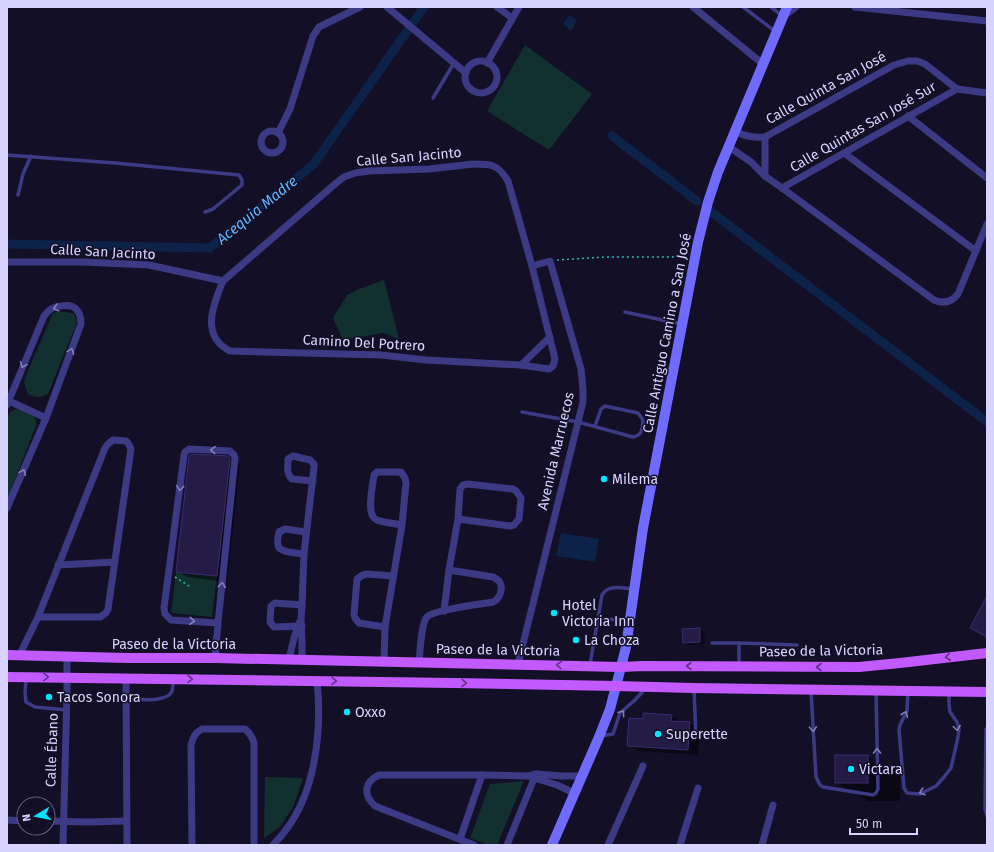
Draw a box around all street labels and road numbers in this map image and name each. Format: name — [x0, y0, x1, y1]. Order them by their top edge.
street label: Calle Quinta San José — [763, 48, 889, 128]
street label: Calle Quintas San José Sur — [787, 78, 940, 176]
street label: Calle San Jacinto — [356, 144, 462, 170]
street label: Calle Antiguo Camino a San José — [639, 231, 695, 435]
street label: Calle San Jacinto — [50, 241, 156, 263]
street label: Camino Del Potrero — [302, 331, 426, 355]
street label: Avenida Marruecos — [534, 390, 578, 512]
street label: Paseo de la Victoria — [112, 636, 236, 653]
street label: Paseo de la Victoria — [436, 640, 560, 660]
street label: Paseo de la Victoria — [759, 641, 883, 661]
street label: Calle Ébano — [41, 713, 62, 787]

